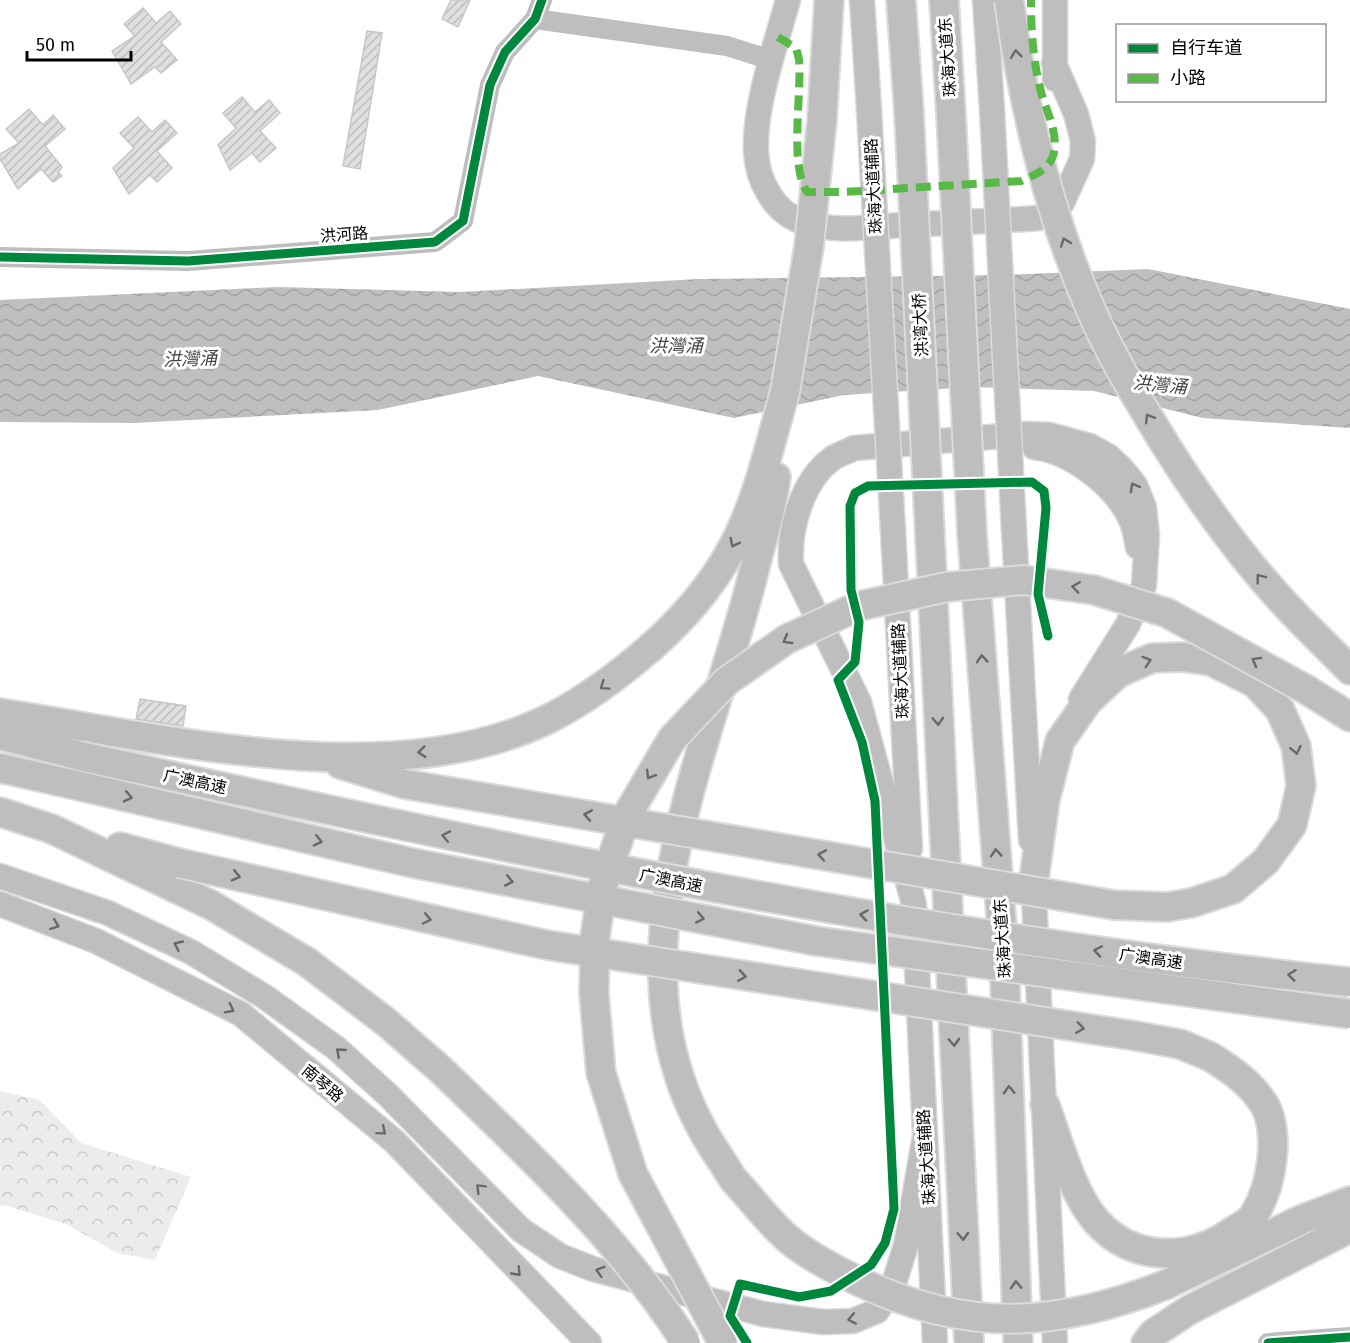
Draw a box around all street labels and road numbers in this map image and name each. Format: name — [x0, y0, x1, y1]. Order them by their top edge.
street label: 珠海大道东 — [935, 16, 960, 98]
street label: 珠海大道辅路 — [861, 138, 885, 234]
street label: 洪河路 — [319, 223, 369, 246]
street label: 洪湾大桥 — [909, 293, 932, 357]
street label: 珠海大道辅路 — [888, 623, 912, 719]
street label: 广澳高速 — [162, 766, 228, 797]
street label: 广澳高速 — [638, 865, 704, 896]
street label: 珠海大道东 — [990, 897, 1015, 979]
street label: 广澳高速 — [1118, 945, 1184, 972]
street label: 南琴路 — [298, 1061, 347, 1106]
street label: 珠海大道辅路 — [914, 1108, 939, 1206]

